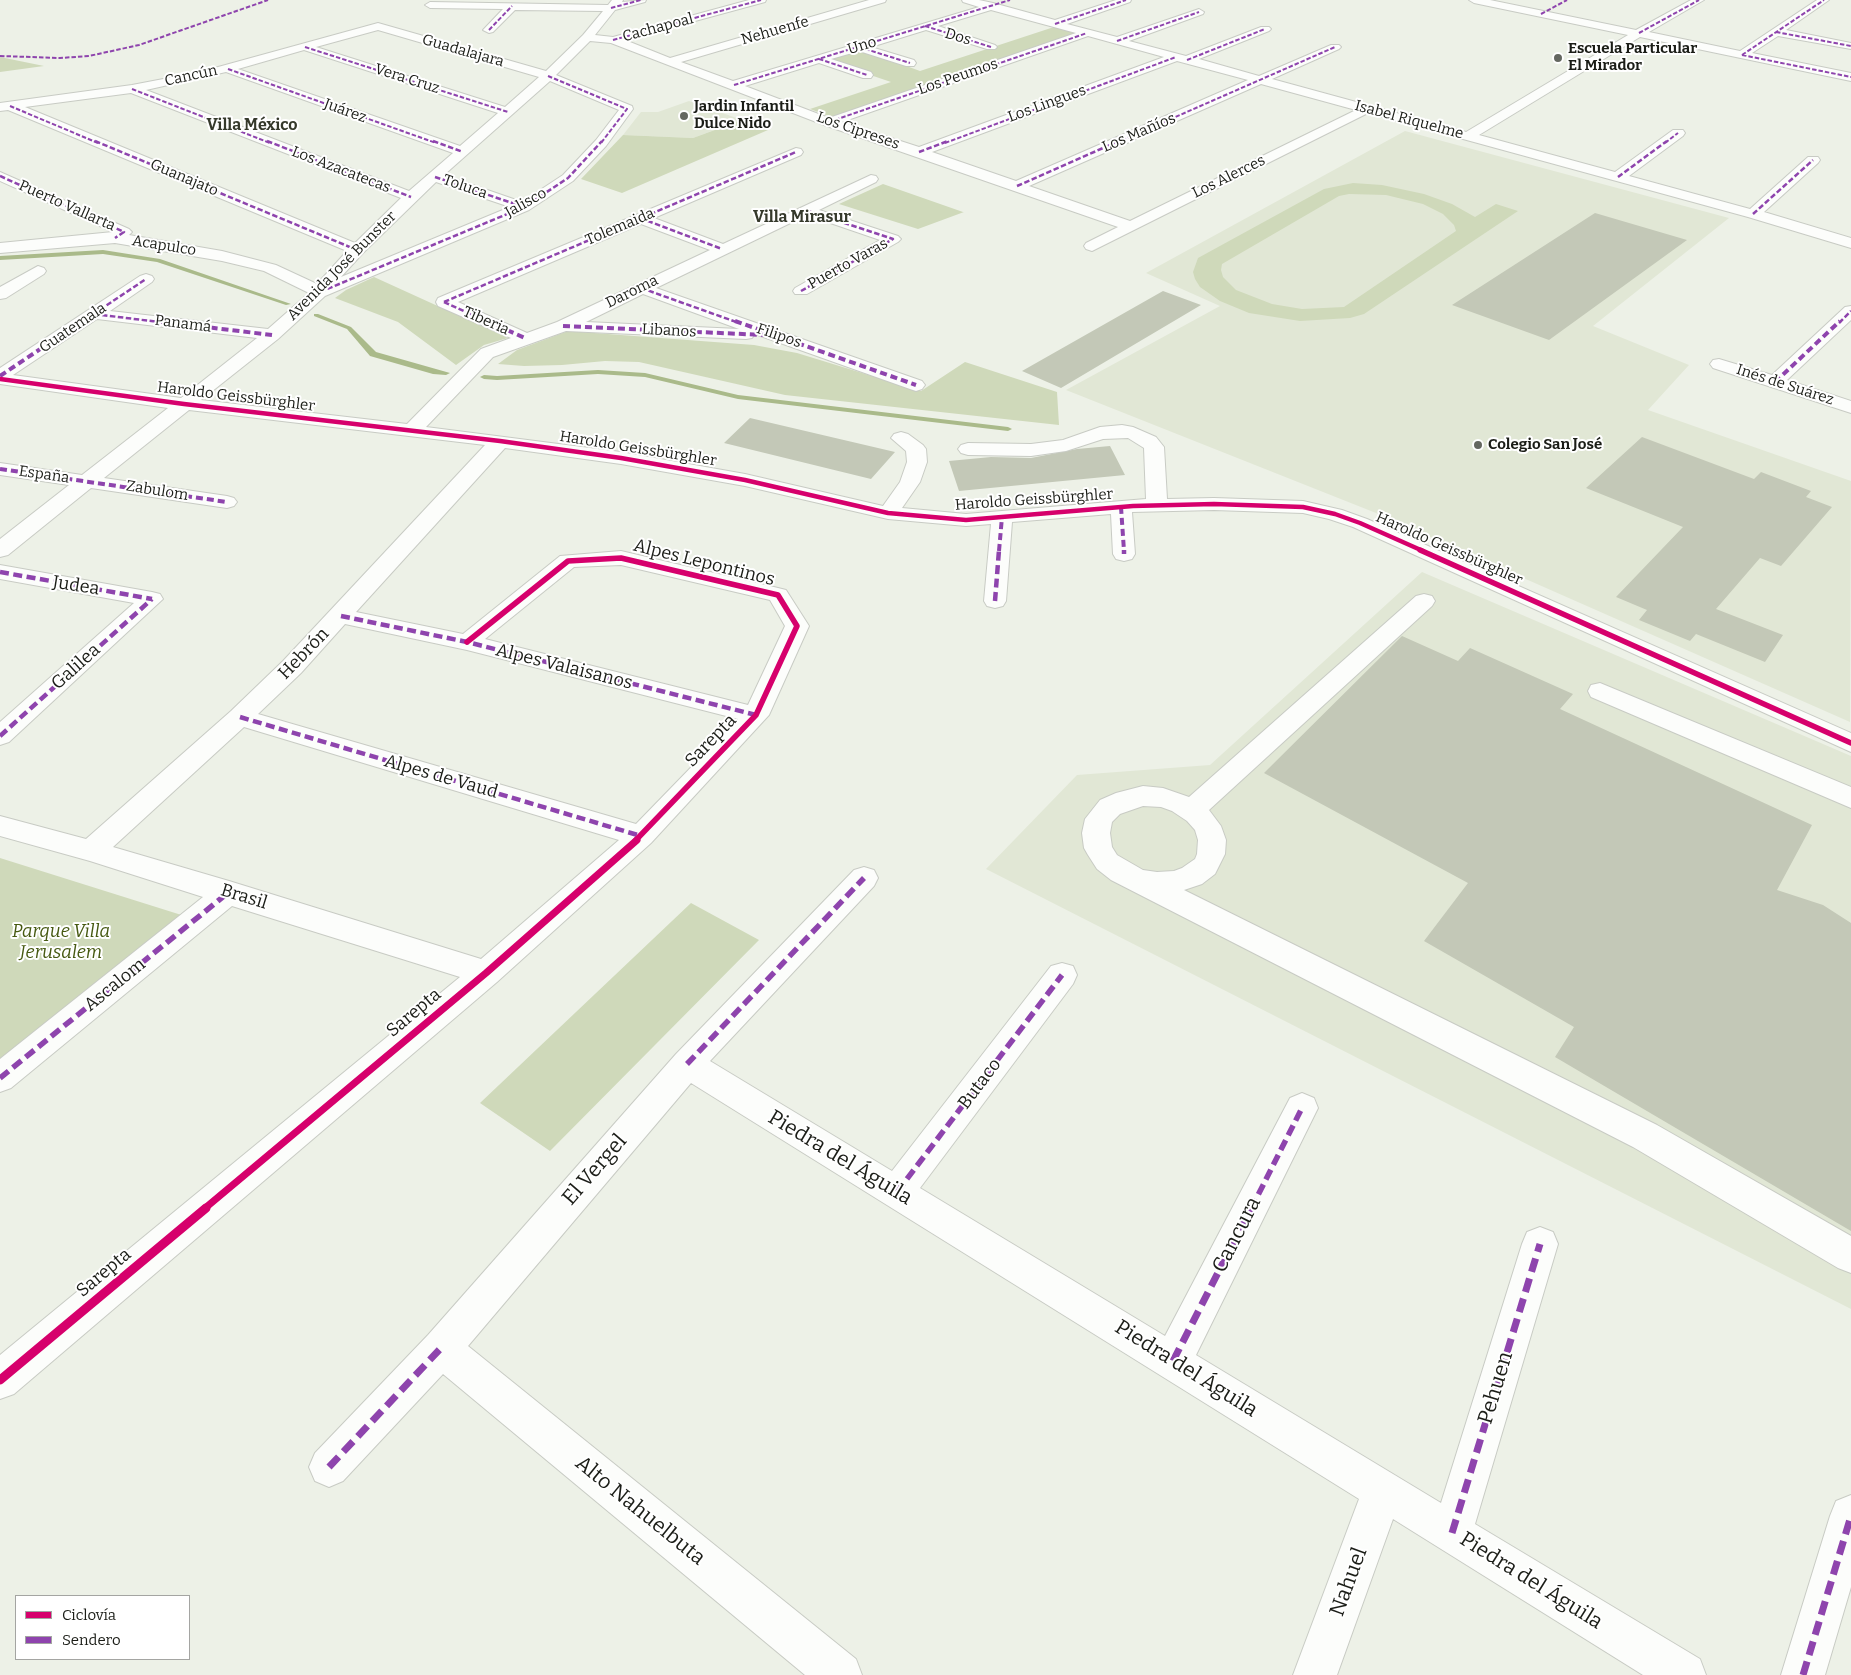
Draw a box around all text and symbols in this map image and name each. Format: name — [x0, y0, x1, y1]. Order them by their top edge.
street label: Cachapoal — [621, 10, 695, 46]
street label: Nehuenfe — [739, 13, 811, 49]
street label: Dos — [943, 25, 973, 49]
street label: Guadalajara — [420, 31, 506, 71]
street label: Uno — [845, 33, 879, 59]
place label: Escuela Particular El Mirador — [1568, 40, 1697, 75]
marker: Escuela Particular El Mirador — [1552, 52, 1564, 64]
street label: Los Peumos — [916, 55, 1000, 99]
street label: Vera Cruz — [372, 60, 442, 98]
street label: Cancún — [163, 62, 219, 90]
street label: Los Lingues — [1005, 82, 1089, 126]
street label: Juárez — [321, 95, 369, 127]
street label: Isabel Riquelme — [1353, 97, 1465, 143]
place label: Jardin Infantil Dulce Nido — [694, 98, 794, 133]
street label: Los Cipreses — [814, 108, 902, 154]
street label: Los Mañíos — [1100, 109, 1178, 157]
marker: Jardin Infantil Dulce Nido — [678, 110, 690, 122]
district label: Villa México — [207, 116, 297, 136]
street label: Los Azacatecas — [289, 143, 393, 197]
street label: Los Alerces — [1190, 152, 1268, 202]
street label: Guanajato — [147, 156, 221, 200]
street label: Toluca — [440, 171, 490, 203]
street label: Puerto Vallarta — [16, 177, 118, 235]
street label: Jalisco — [502, 184, 550, 222]
street label: Tolemaida — [583, 204, 657, 250]
street label: Avenida José Bunster — [284, 208, 400, 324]
district label: Villa Mirasur — [753, 208, 851, 228]
street label: Acapulco — [131, 232, 197, 260]
street label: Puerto Varas — [805, 235, 891, 293]
street label: Daroma — [603, 272, 661, 312]
street label: Guatemala — [36, 299, 110, 357]
street label: Tiberia — [460, 303, 512, 339]
street label: Panamá — [154, 312, 212, 336]
street label: Filipos — [754, 320, 804, 352]
street label: Libanos — [641, 321, 697, 341]
street label: Inés de Suárez — [1734, 361, 1836, 409]
street label: Haroldo Geissbürghler — [156, 378, 316, 416]
street label: Haroldo Geissbürghler — [558, 428, 718, 470]
place label: Colegio San José — [1488, 436, 1602, 454]
marker: Colegio San José — [1472, 439, 1484, 451]
street label: España — [17, 463, 71, 487]
street label: Zabulom — [125, 477, 189, 505]
street label: Haroldo Geissbürghler — [954, 485, 1114, 515]
street label: Haroldo Geissbürghler — [1373, 509, 1525, 589]
street label: Alpes Lepontinos — [631, 535, 777, 591]
street label: Judea — [51, 572, 101, 600]
street label: Hebrón — [274, 624, 334, 684]
street label: Galilea — [47, 639, 105, 695]
street label: Alpes Valaisanos — [493, 640, 635, 694]
street label: Sarepta — [681, 710, 741, 772]
street label: Alpes de Vaud — [382, 750, 500, 804]
street label: Brasil — [218, 880, 270, 914]
park label: Parque Villa Jerusalem — [12, 921, 110, 964]
street label: Ascalom — [80, 954, 150, 1016]
street label: Sarepta — [382, 984, 446, 1042]
street label: Butaco — [954, 1054, 1006, 1114]
street label: Piedra del Águila — [763, 1105, 917, 1211]
street label: El Vergel — [557, 1129, 633, 1211]
street label: Cancura — [1207, 1193, 1267, 1277]
street label: Sarepta — [72, 1244, 136, 1302]
street label: Piedra del Águila — [1110, 1315, 1262, 1423]
street label: Pehuen — [1473, 1349, 1519, 1427]
street label: Alto Nahuelbuta — [570, 1451, 710, 1571]
street label: Piedra del Águila — [1455, 1527, 1607, 1635]
street label: Nahuel — [1325, 1544, 1373, 1620]
legend — [15, 1595, 190, 1660]
text: Ciclovía — [62, 1606, 116, 1624]
text: Sendero — [62, 1631, 121, 1649]

